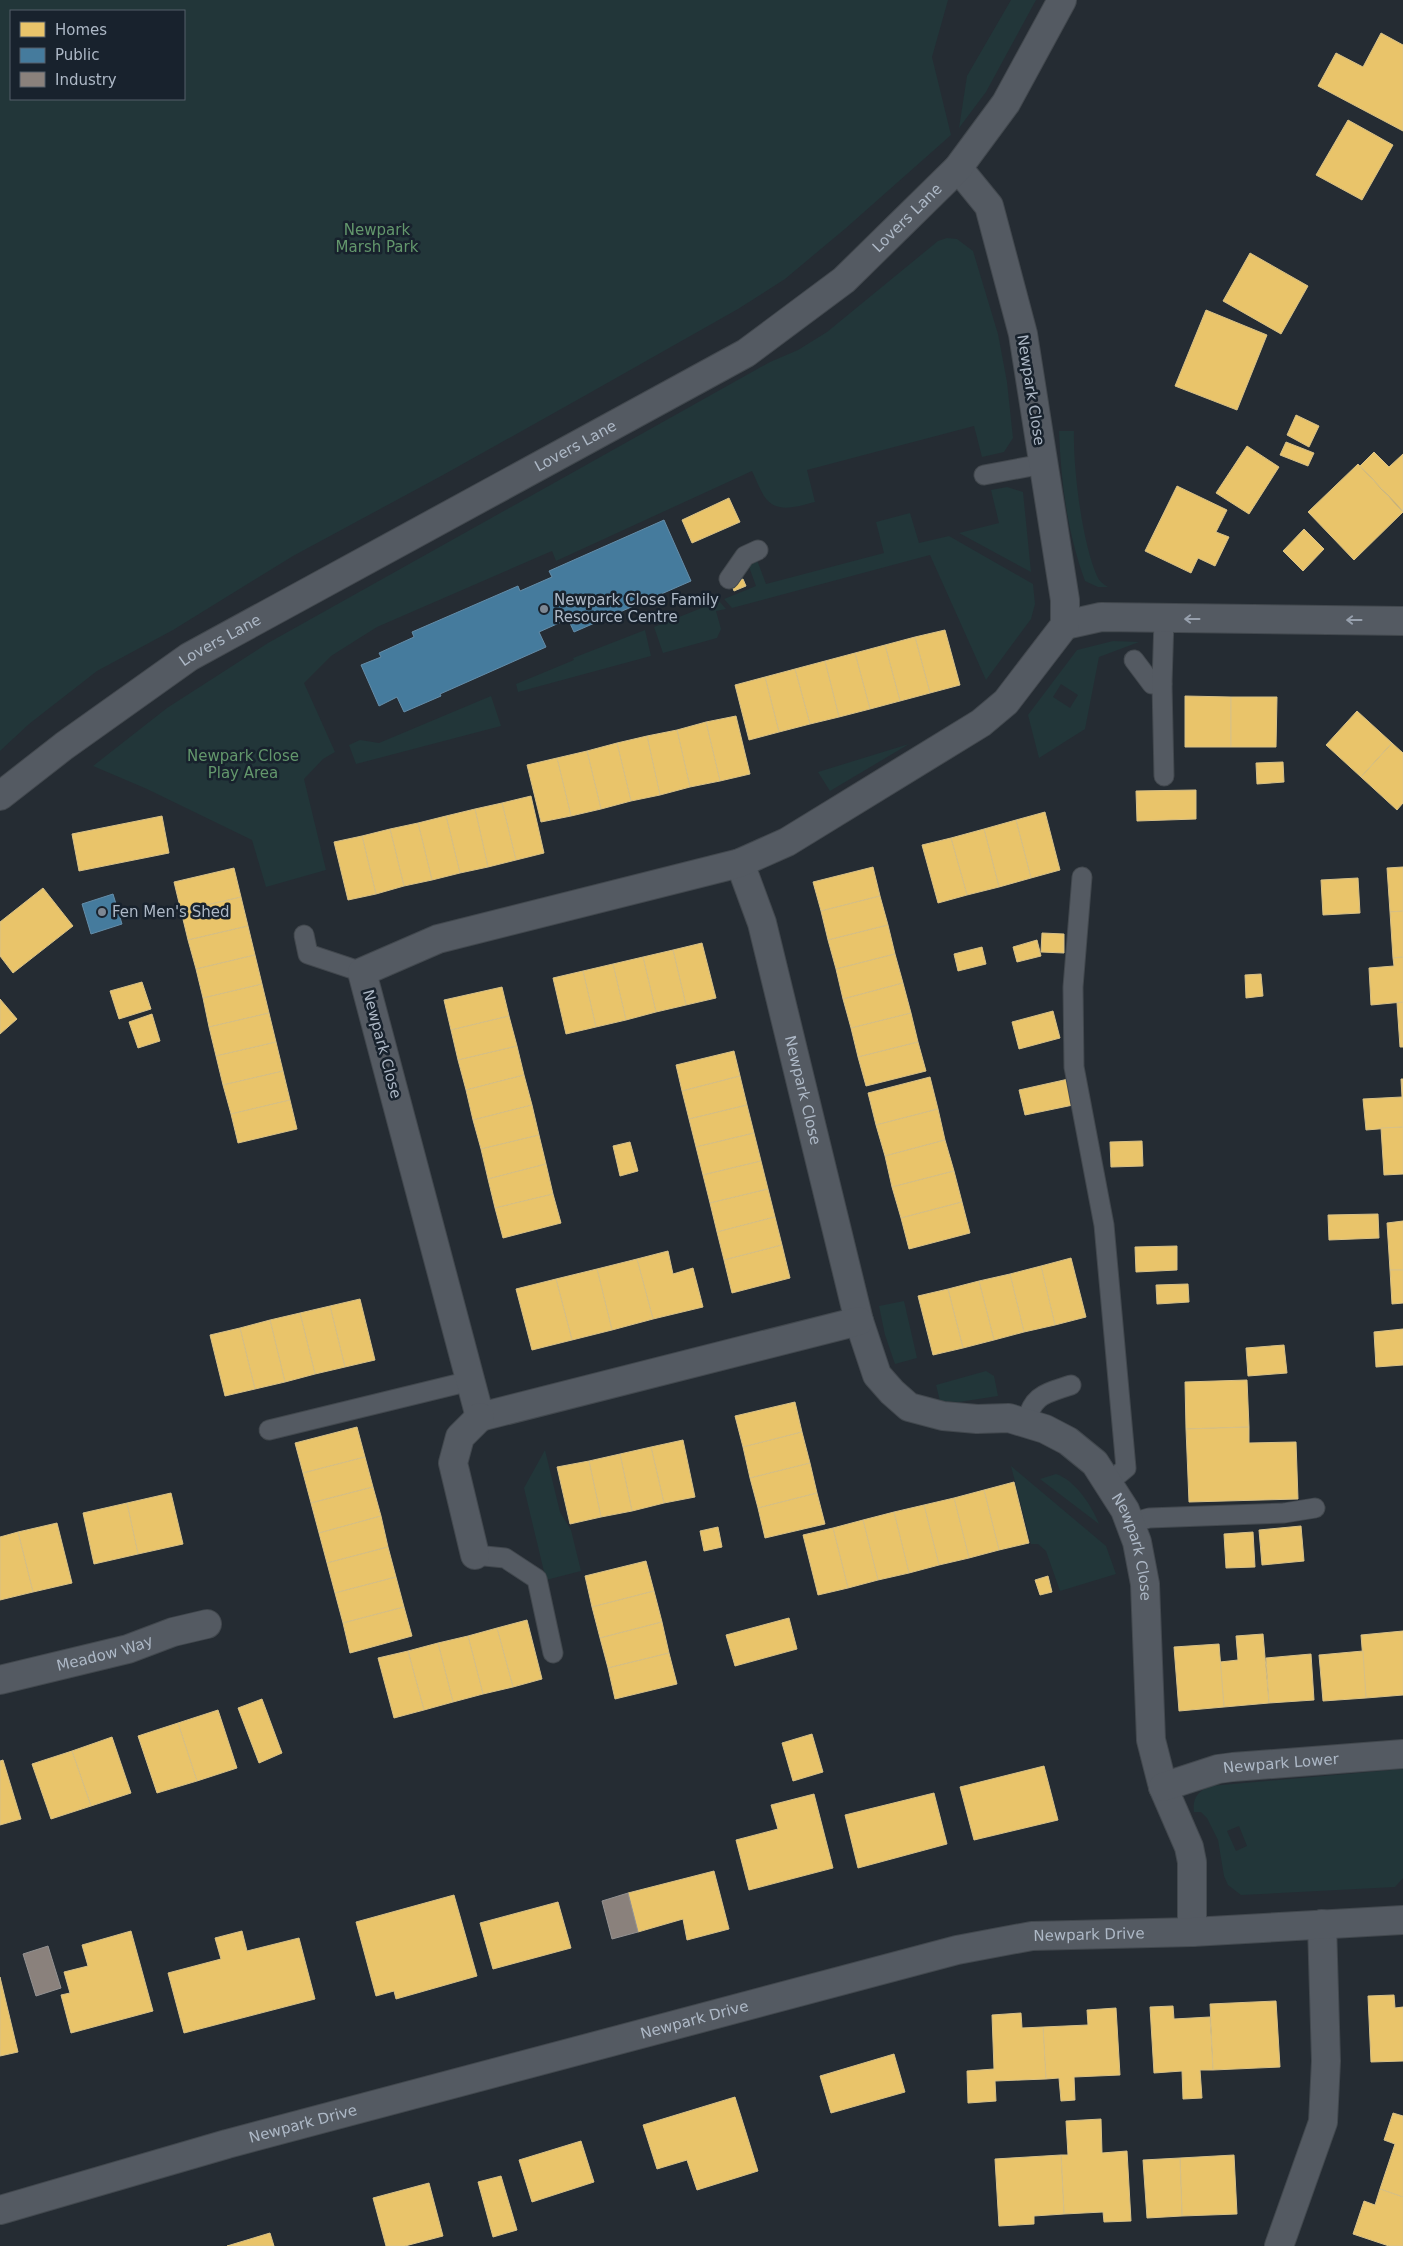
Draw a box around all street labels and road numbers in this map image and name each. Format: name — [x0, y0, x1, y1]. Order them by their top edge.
street label: Lovers Lane — [869, 180, 946, 256]
street label: Newpark Close — [1013, 333, 1049, 447]
street label: Lovers Lane — [531, 416, 620, 476]
street label: Lovers Lane — [176, 610, 264, 670]
street label: Newpark Close — [359, 988, 405, 1100]
street label: Newpark Close — [781, 1034, 825, 1147]
street label: Newpark Close — [1108, 1490, 1155, 1601]
street label: Meadow Way — [55, 1631, 155, 1675]
street label: Newpark Lower — [1222, 1750, 1340, 1777]
street label: Newpark Drive — [1033, 1924, 1145, 1945]
street label: Newpark Drive — [638, 1997, 750, 2043]
street label: Newpark Drive — [247, 2101, 359, 2147]

